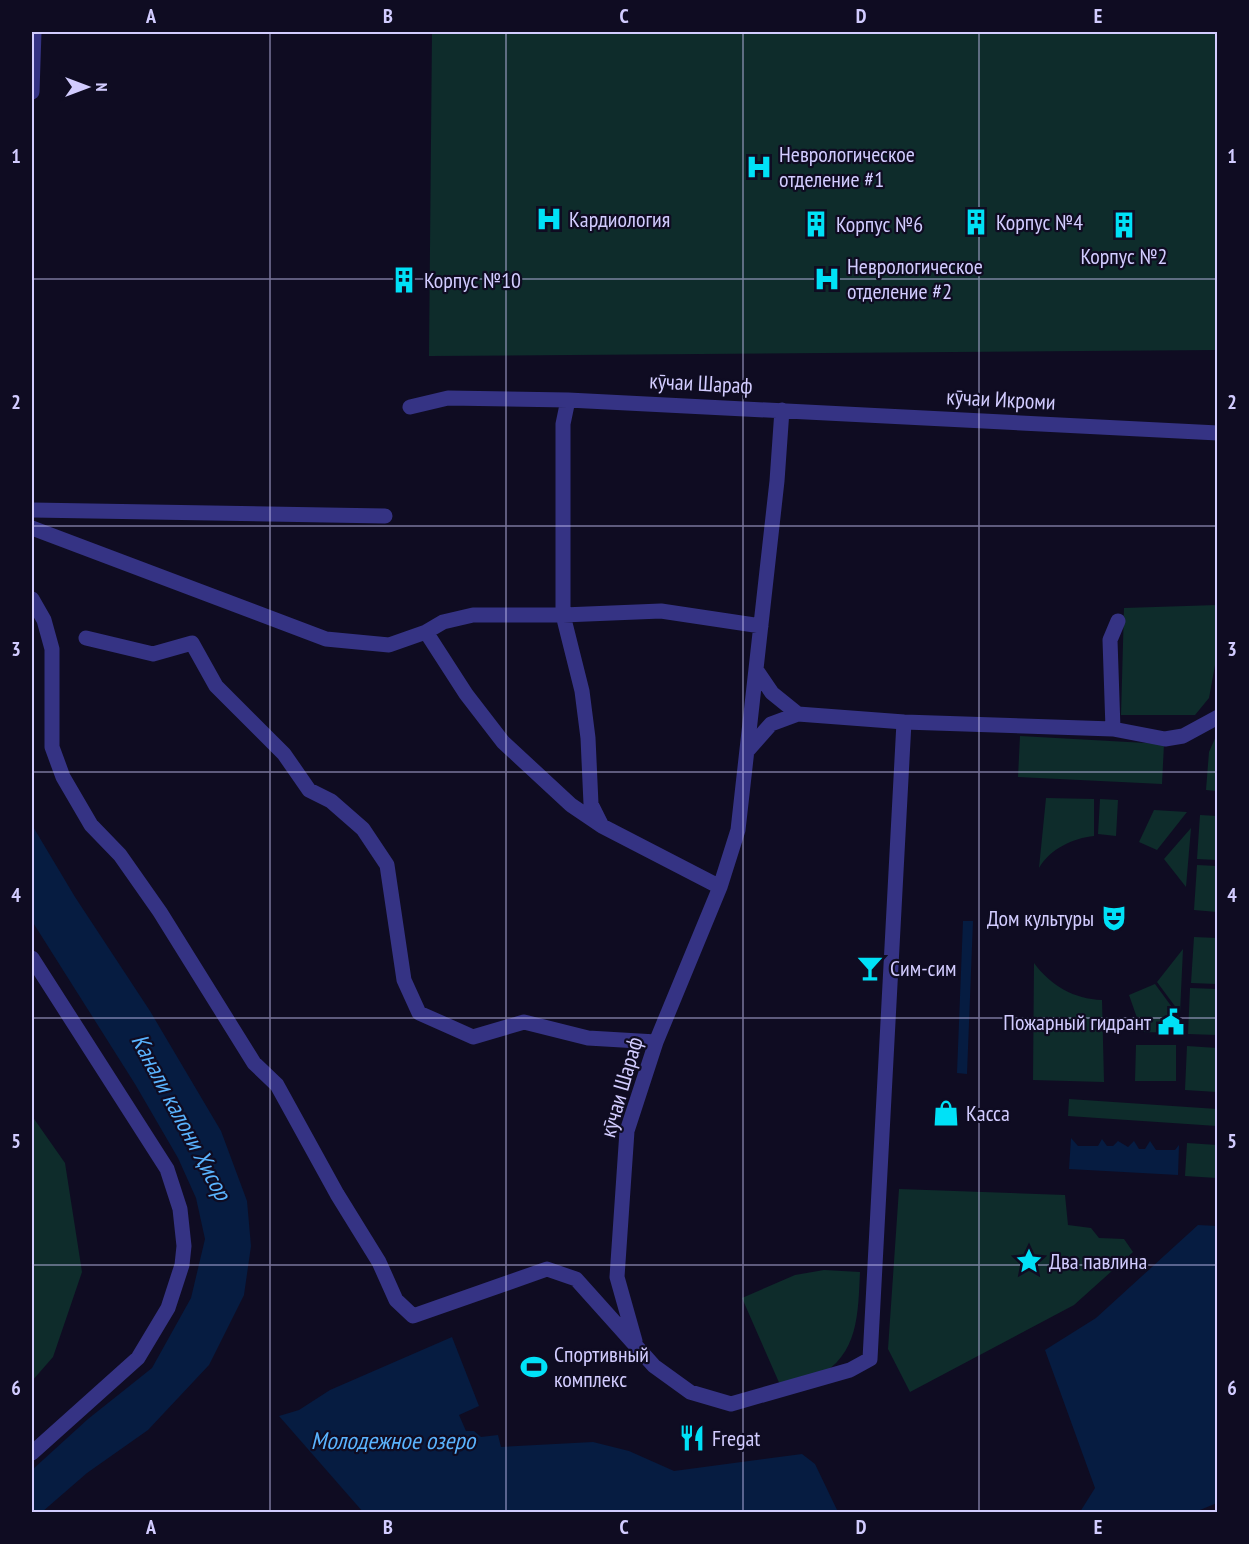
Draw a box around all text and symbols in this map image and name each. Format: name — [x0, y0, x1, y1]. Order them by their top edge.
text: A — [145, 3, 157, 29]
text: B — [383, 3, 393, 29]
text: C — [619, 3, 629, 29]
text: D — [856, 3, 867, 29]
text: E — [1094, 3, 1102, 29]
north arrow — [57, 57, 117, 117]
text: N — [92, 83, 112, 91]
place label: Неврологическое отделение #1 — [779, 140, 915, 193]
text: 1 — [11, 143, 21, 169]
text: 1 — [1227, 143, 1237, 169]
hospital icon: Неврологическое отделение #1 — [744, 152, 774, 182]
hospital icon: Кардиология — [534, 204, 564, 234]
place label: Кардиология — [569, 205, 670, 233]
building icon: Корпус №4 — [961, 207, 991, 237]
place label: Корпус №4 — [996, 208, 1083, 236]
building icon: Корпус №6 — [801, 209, 831, 239]
place label: Корпус №6 — [836, 210, 923, 238]
building icon: Корпус №2 — [1109, 210, 1139, 240]
place label: Корпус №2 — [1080, 242, 1168, 270]
place label: Неврологическое отделение #2 — [847, 252, 983, 305]
hospital icon: Неврологическое отделение #2 — [812, 264, 842, 294]
building icon: Корпус №10 — [389, 265, 419, 295]
place label: Корпус №10 — [424, 266, 521, 294]
street label: кӯчаи Шараф — [649, 366, 753, 400]
street label: кӯчаи Икроми — [946, 382, 1056, 416]
text: 2 — [11, 389, 21, 415]
text: 2 — [1227, 389, 1237, 415]
text: 3 — [11, 636, 21, 662]
text: 3 — [1227, 636, 1237, 662]
text: 4 — [11, 882, 21, 908]
text: 4 — [1227, 882, 1237, 908]
theatre icon: Дом культуры — [1099, 903, 1129, 933]
place label: Дом культуры — [987, 904, 1094, 932]
bar icon: Сим-сим — [855, 953, 885, 983]
place label: Сим-сим — [890, 954, 957, 982]
public building icon: Пожарный гидрант — [1156, 1007, 1186, 1037]
place label: Пожарный гидрант — [1003, 1008, 1152, 1036]
water label: Канали калони Ҳисор — [125, 1028, 239, 1207]
street label: кӯчаи Шараф — [593, 1034, 649, 1140]
shop icon: Касса — [931, 1098, 961, 1128]
place label: Касса — [966, 1099, 1010, 1127]
text: 5 — [11, 1128, 21, 1154]
text: 5 — [1227, 1128, 1237, 1154]
place icon: Два павлина — [1014, 1246, 1044, 1276]
place label: Два павлина — [1049, 1247, 1147, 1275]
place label: Спортивный комплекс — [554, 1340, 649, 1393]
sports icon: Спортивный комплекс — [519, 1352, 549, 1382]
text: 6 — [11, 1375, 21, 1401]
text: 6 — [1227, 1375, 1237, 1401]
restaurant icon: Fregat — [677, 1423, 707, 1453]
place label: Fregat — [712, 1424, 760, 1452]
water label: Молодежное озеро — [311, 1425, 477, 1456]
text: A — [145, 1514, 157, 1540]
text: B — [383, 1514, 393, 1540]
text: C — [619, 1514, 629, 1540]
text: D — [856, 1514, 867, 1540]
text: E — [1094, 1514, 1102, 1540]

